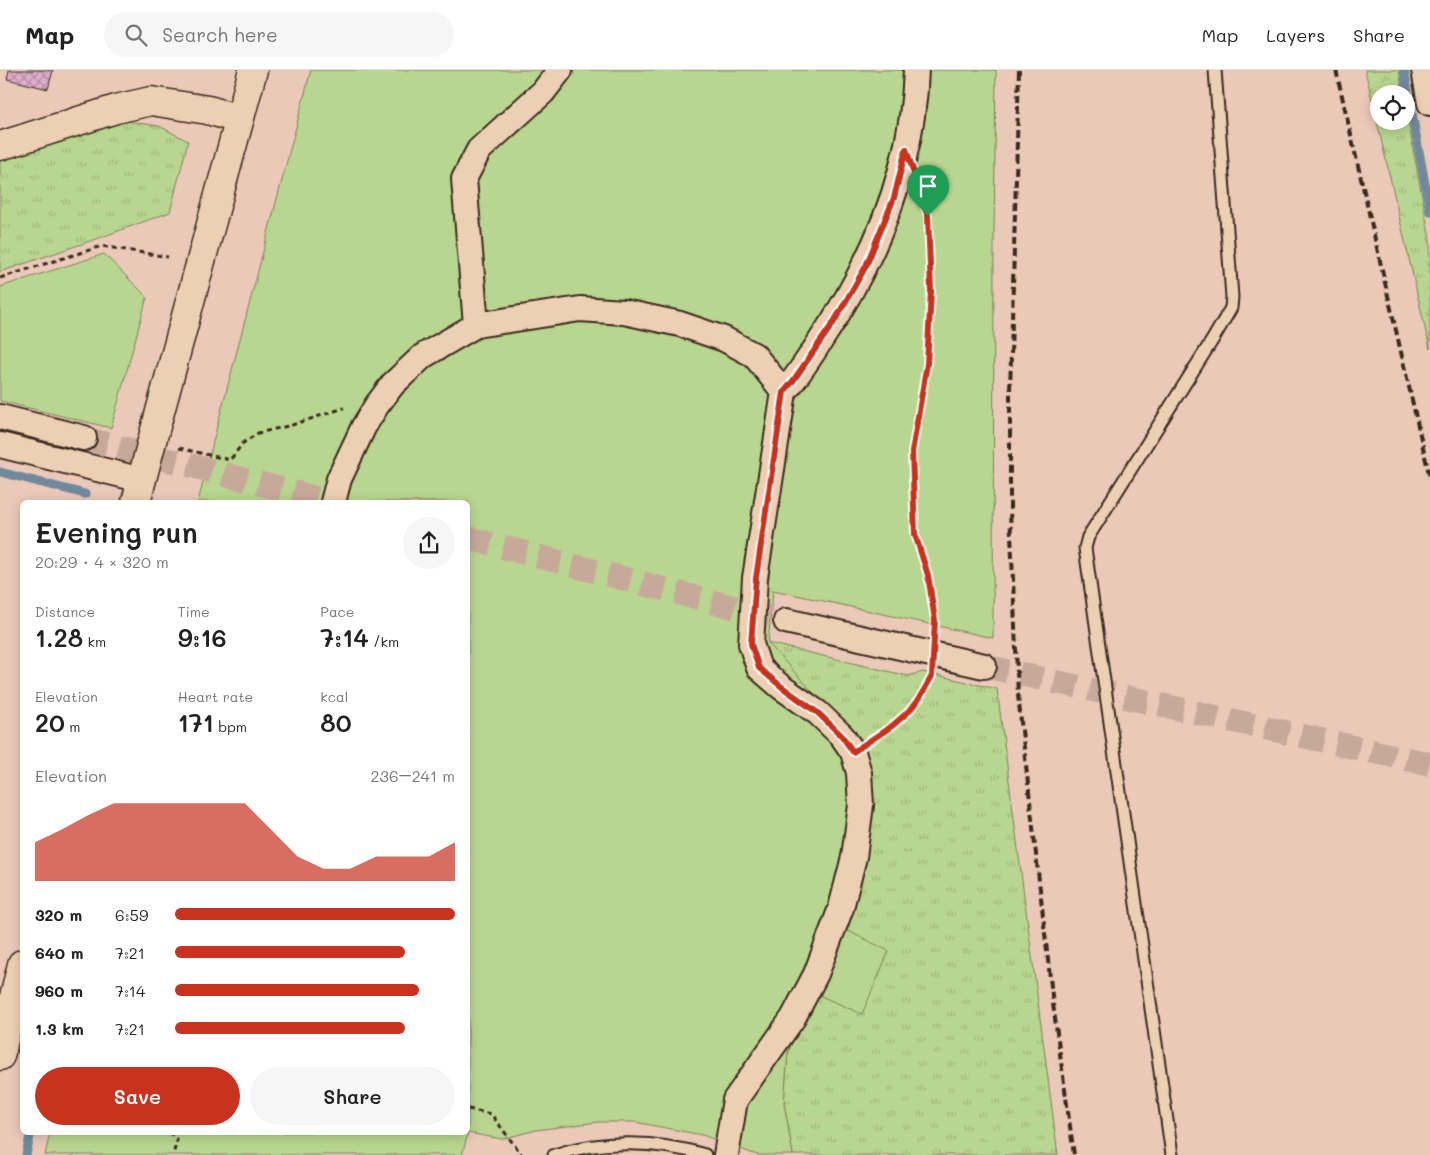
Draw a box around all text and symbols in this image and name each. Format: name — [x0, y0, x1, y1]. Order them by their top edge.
search box — [104, 12, 454, 57]
text: Map — [25, 19, 74, 50]
icon: search — [122, 21, 150, 49]
text: Search here — [162, 22, 278, 47]
text: Map — [1202, 23, 1238, 47]
text: Layers — [1266, 23, 1325, 47]
text: Share — [1353, 23, 1405, 47]
map controls — [1370, 85, 1415, 130]
button: locate — [1370, 85, 1415, 130]
pin — [907, 165, 949, 216]
icon: arrive — [914, 172, 942, 200]
text: Evening run — [35, 514, 198, 550]
button: share — [403, 517, 455, 569]
text: 20:29 · 4 × 320 m — [35, 551, 169, 572]
text: Distance — [35, 602, 95, 621]
text: Time — [178, 602, 210, 621]
text: Pace — [320, 602, 355, 621]
text: 1.28 — [35, 621, 83, 653]
text: 9:16 — [178, 621, 227, 653]
text: 7:14 — [320, 621, 369, 653]
text: km — [83, 632, 106, 651]
text: /km — [369, 632, 399, 651]
text: Elevation — [35, 687, 98, 706]
text: Heart rate — [178, 687, 253, 706]
text: kcal — [320, 687, 348, 706]
text: 20 — [35, 706, 65, 738]
text: 171 — [178, 706, 214, 738]
text: 80 — [320, 706, 352, 738]
text: m — [65, 717, 80, 736]
text: bpm — [214, 717, 247, 736]
text: Elevation — [35, 765, 107, 786]
text: 236–241 m — [371, 765, 455, 786]
text: 320 m — [35, 904, 82, 925]
text: 6:59 — [115, 904, 148, 925]
text: 640 m — [35, 942, 84, 963]
text: 7:21 — [115, 942, 145, 963]
text: 960 m — [35, 980, 83, 1001]
text: 7:14 — [115, 980, 145, 1001]
text: 1.3 km — [35, 1018, 84, 1039]
text: 7:21 — [115, 1018, 145, 1039]
button: Save — [35, 1067, 240, 1125]
button: Share — [250, 1067, 455, 1125]

